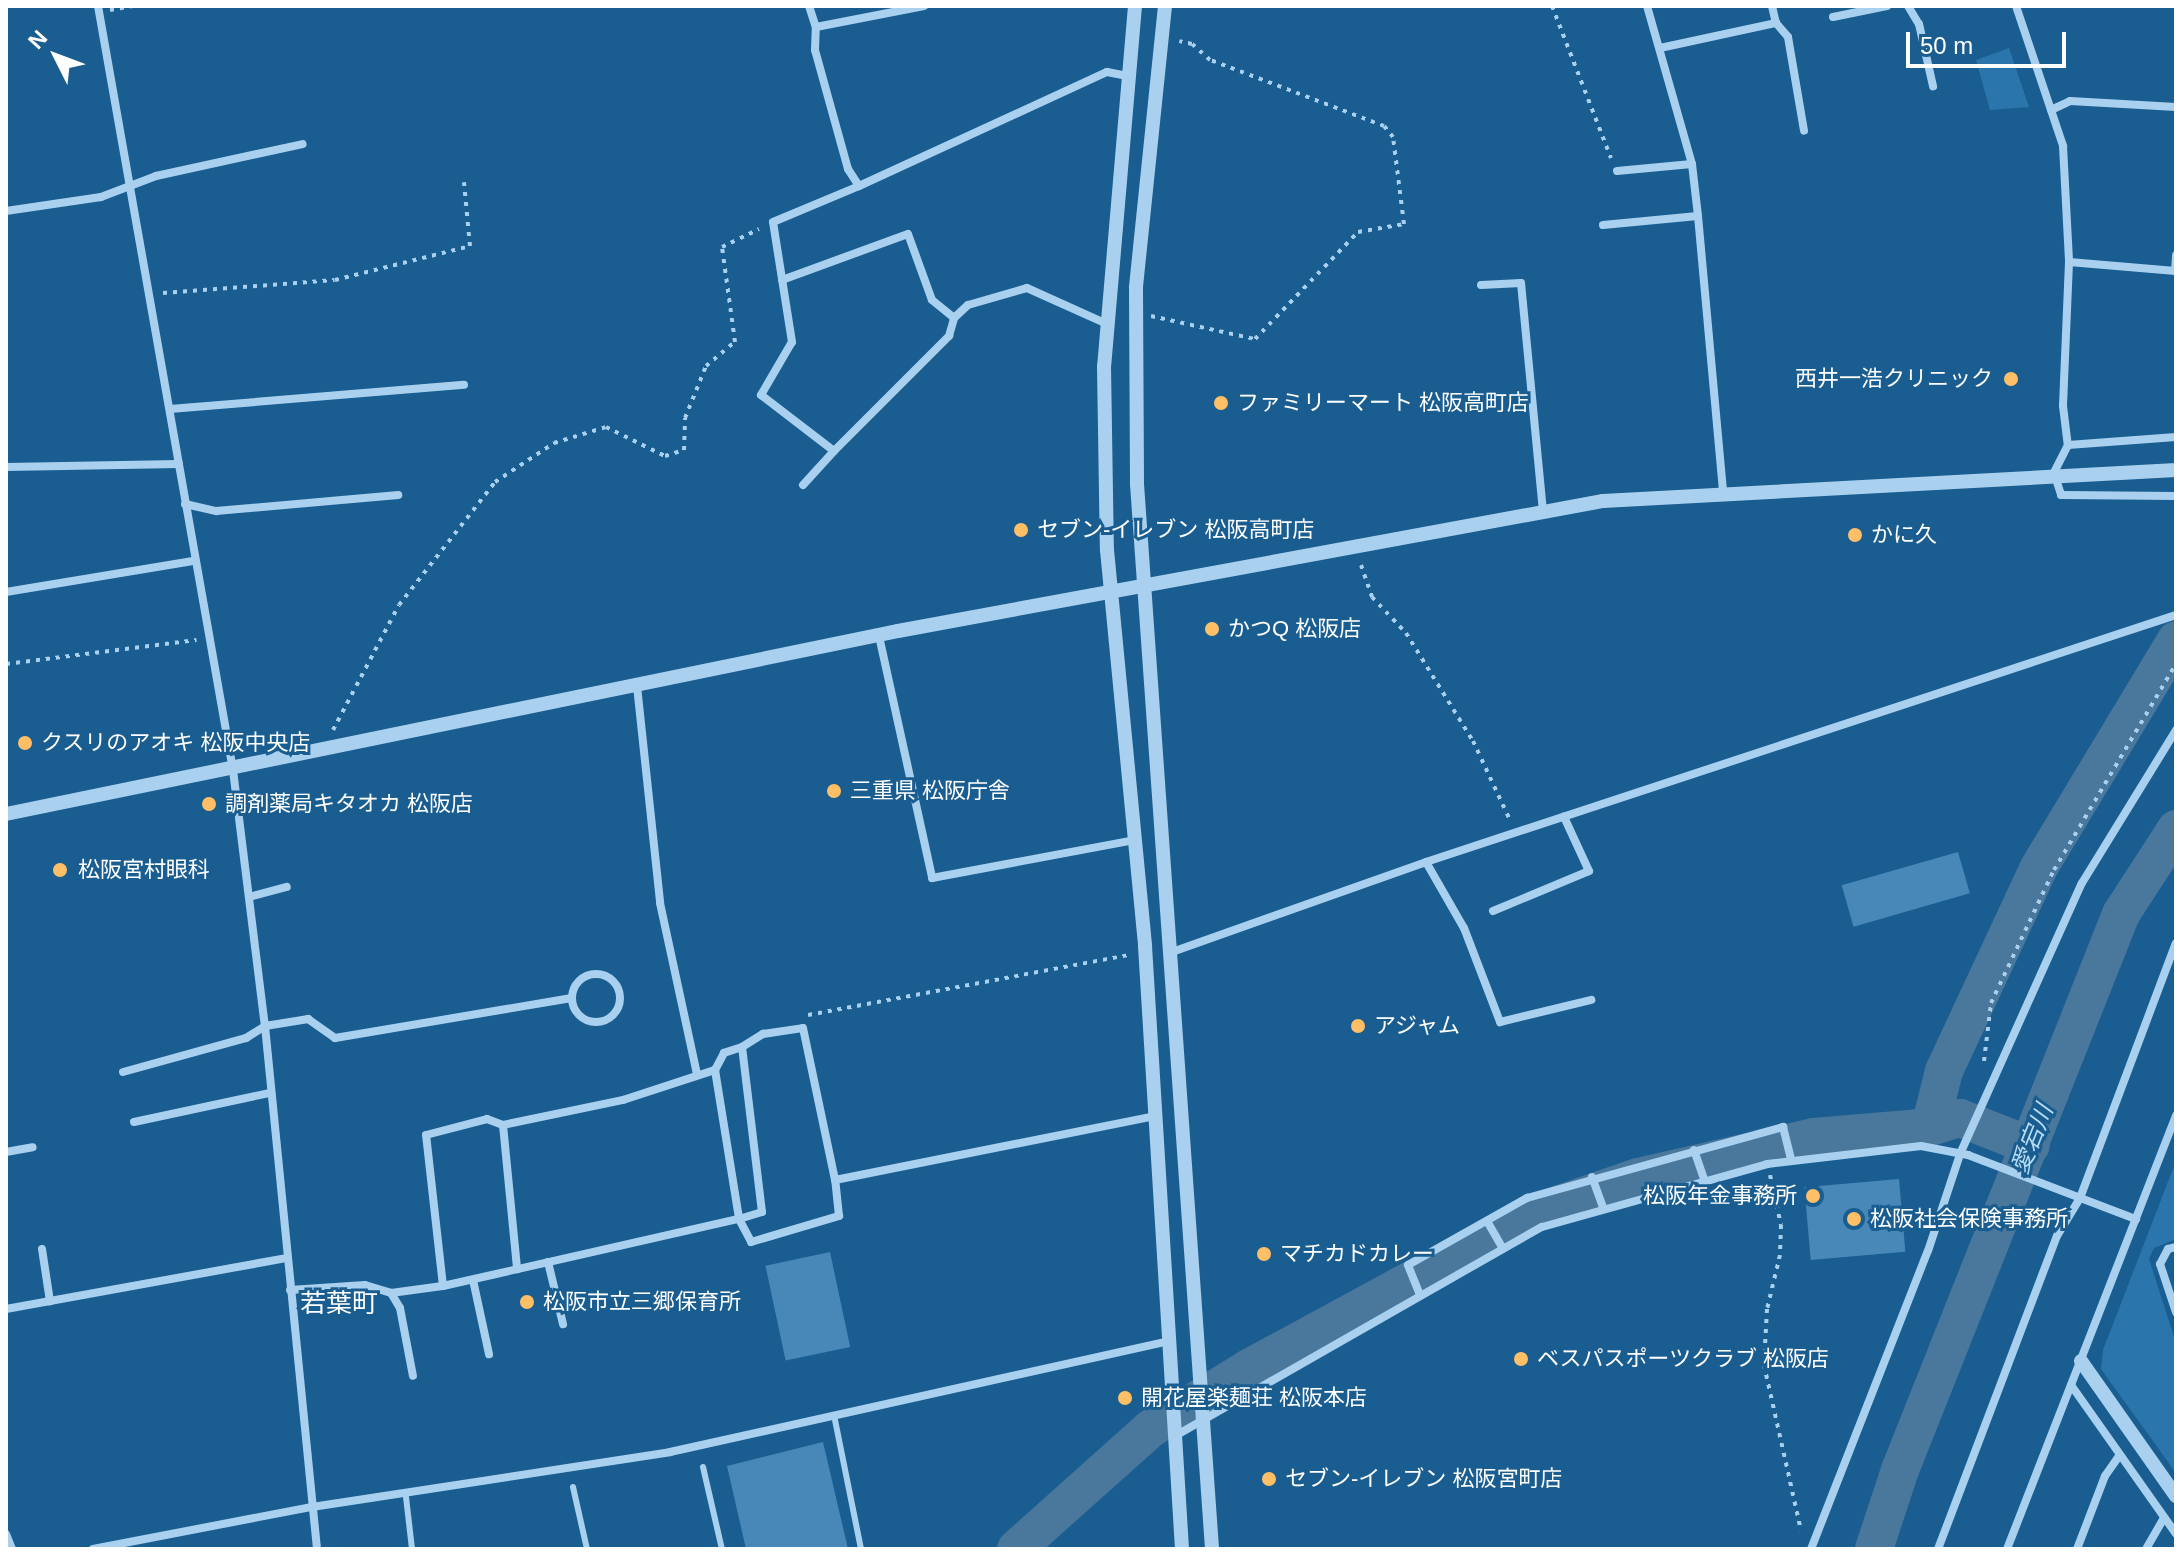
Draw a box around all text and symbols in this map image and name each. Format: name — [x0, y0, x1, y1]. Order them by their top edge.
north arrow — [16, 16, 96, 96]
scale bar — [1910, 16, 2070, 66]
text: N — [23, 25, 52, 54]
text: 50 m — [1920, 32, 1973, 59]
place label: 西井一浩クリニック — [1795, 366, 1993, 392]
marker: 西井一浩クリニック — [2000, 368, 2022, 390]
place label: ファミリーマート 松阪高町店 — [1237, 390, 1529, 416]
marker: ファミリーマート 松阪高町店 — [1212, 394, 1230, 412]
place label: セブン-イレブン 松阪高町店 — [1037, 517, 1314, 543]
marker: セブン-イレブン 松阪高町店 — [1012, 521, 1030, 539]
place label: かに久 — [1871, 522, 1937, 548]
marker: かに久 — [1846, 526, 1864, 544]
place label: かつQ 松阪店 — [1228, 616, 1361, 642]
marker: かつQ 松阪店 — [1203, 620, 1221, 638]
place label: クスリのアオキ 松阪中央店 — [41, 730, 311, 756]
marker: クスリのアオキ 松阪中央店 — [16, 734, 34, 752]
place label: 三重県 松阪庁舎 — [850, 778, 1010, 804]
marker: 三重県 松阪庁舎 — [825, 782, 843, 800]
place label: 調剤薬局キタオカ 松阪店 — [225, 791, 473, 817]
marker: 調剤薬局キタオカ 松阪店 — [200, 795, 218, 813]
place label: 松阪宮村眼科 — [78, 857, 210, 883]
marker: 松阪宮村眼科 — [49, 859, 71, 881]
place label: アジャム — [1374, 1013, 1462, 1039]
marker: アジャム — [1349, 1017, 1367, 1035]
water label: 愛宕川 — [2005, 1100, 2059, 1178]
place label: 松阪年金事務所 — [1643, 1183, 1797, 1209]
marker: 松阪年金事務所 — [1804, 1187, 1822, 1205]
place label: 松阪社会保険事務所 — [1870, 1206, 2068, 1232]
marker: 松阪社会保険事務所 — [1845, 1210, 1863, 1228]
place label: マチカドカレー — [1280, 1241, 1434, 1267]
marker: マチカドカレー — [1255, 1245, 1273, 1263]
district label: 若葉町 — [300, 1288, 378, 1320]
place label: 松阪市立三郷保育所 — [543, 1289, 741, 1315]
marker: 松阪市立三郷保育所 — [518, 1293, 536, 1311]
place label: ベスパスポーツクラブ 松阪店 — [1537, 1346, 1829, 1372]
marker: ベスパスポーツクラブ 松阪店 — [1512, 1350, 1530, 1368]
place label: 開花屋楽麺荘 松阪本店 — [1141, 1385, 1367, 1411]
marker: 開花屋楽麺荘 松阪本店 — [1116, 1389, 1134, 1407]
place label: セブン-イレブン 松阪宮町店 — [1285, 1466, 1562, 1492]
marker: セブン-イレブン 松阪宮町店 — [1260, 1470, 1278, 1488]

